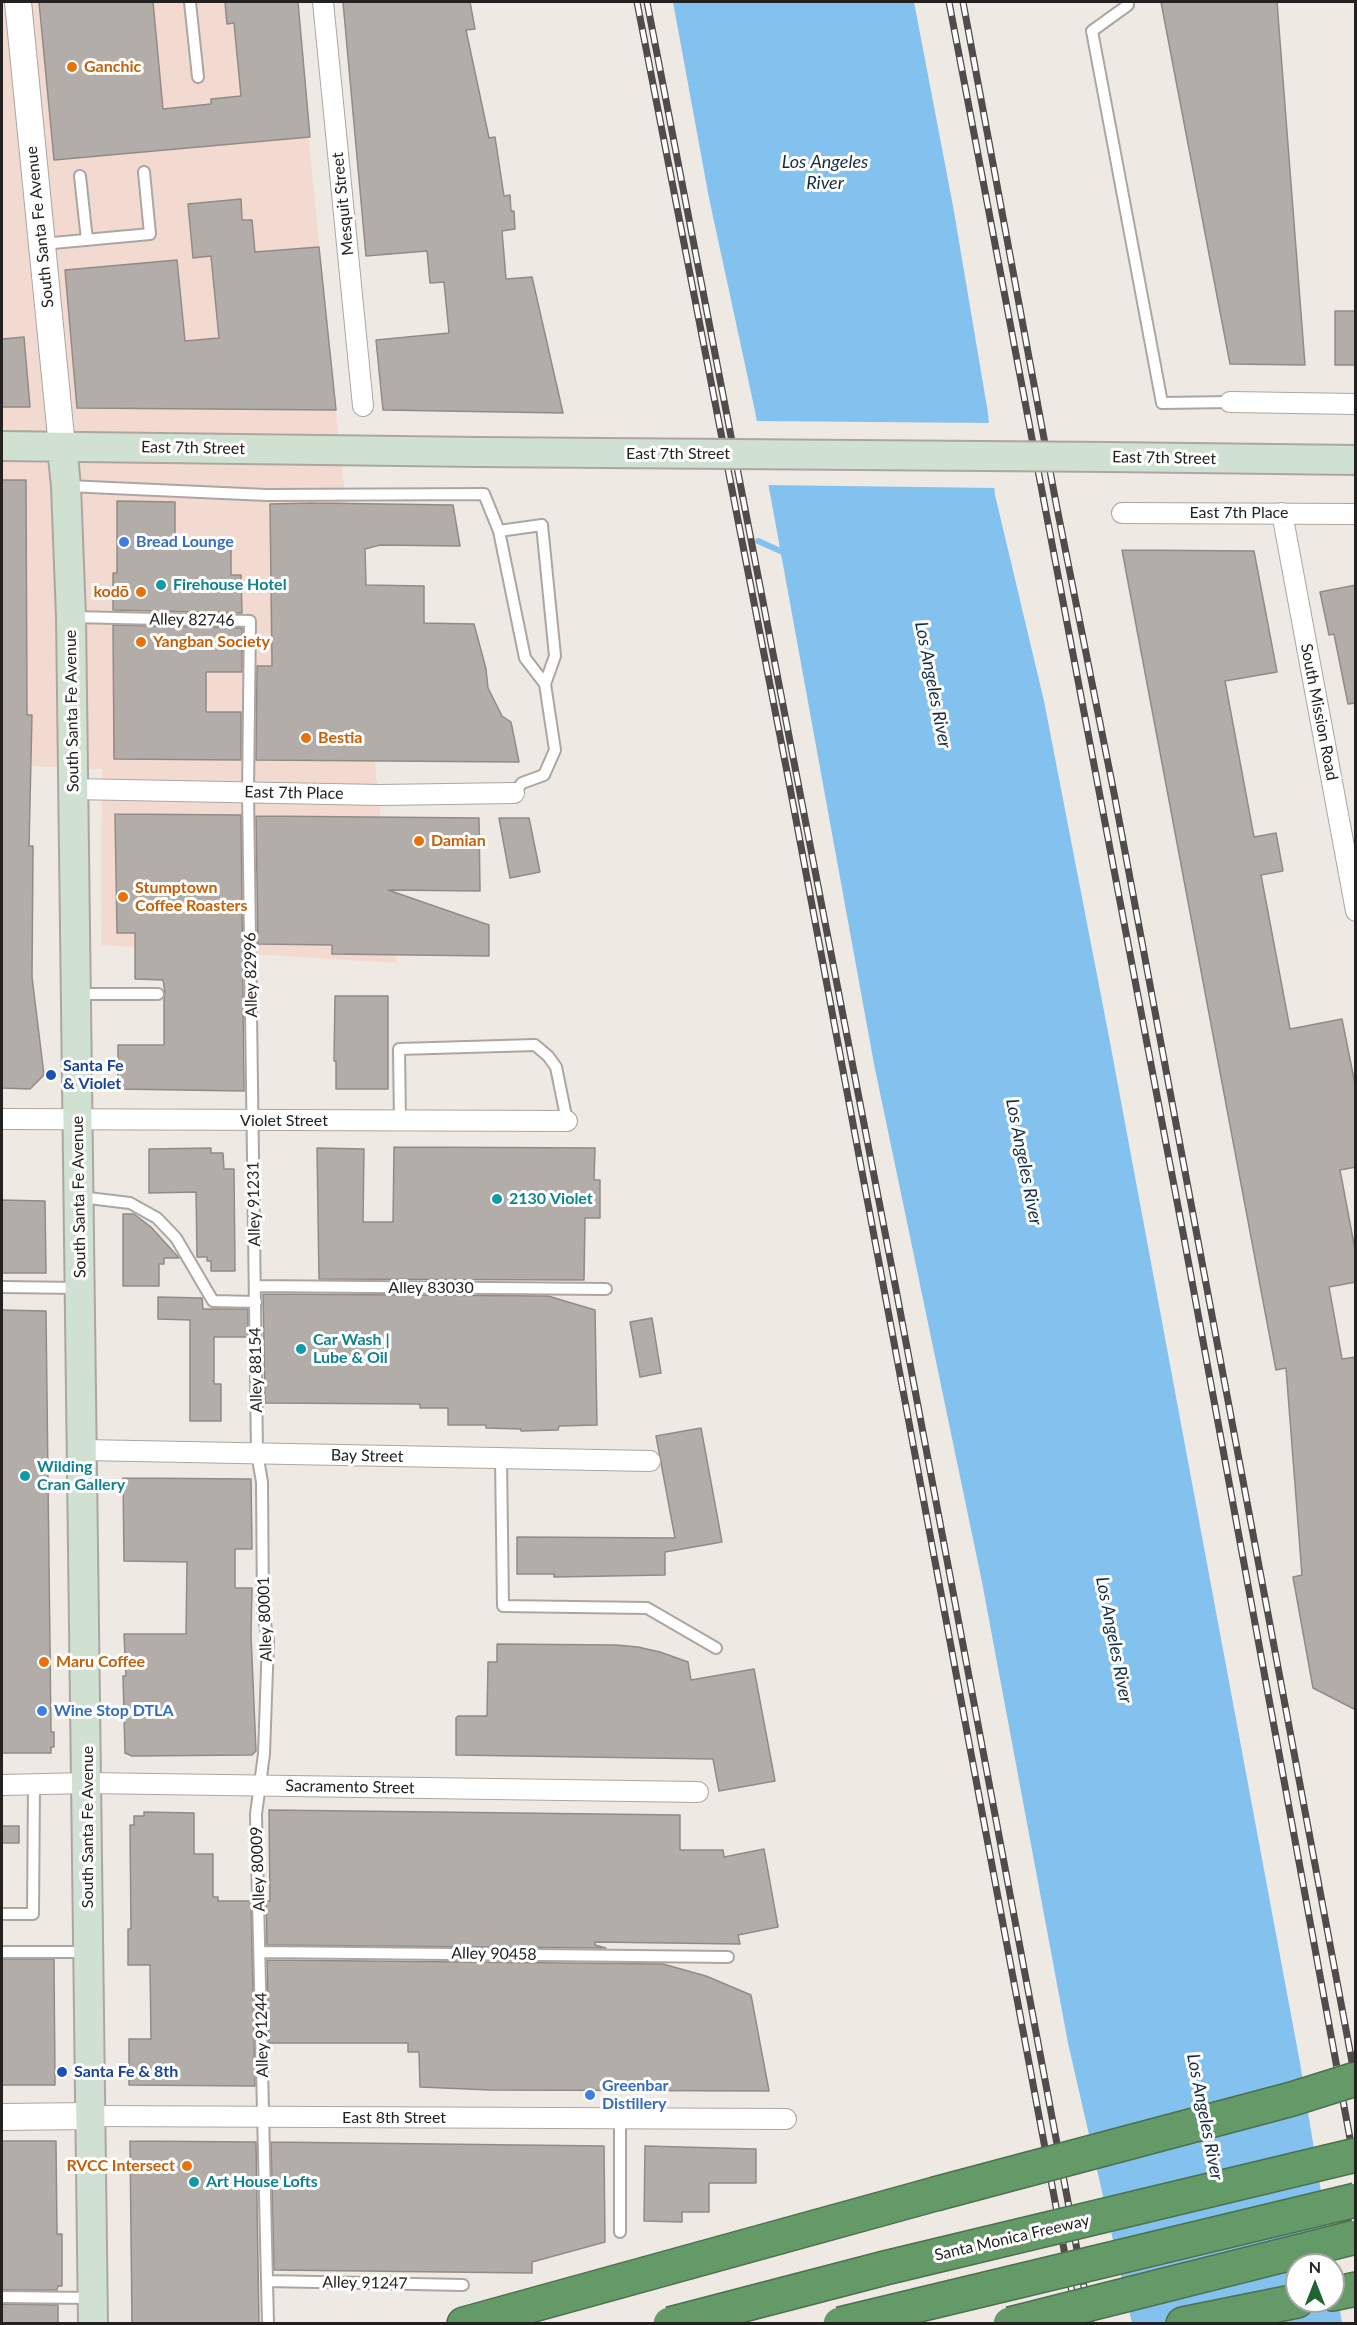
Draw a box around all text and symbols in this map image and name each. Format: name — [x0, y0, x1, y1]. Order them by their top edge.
place label: Ganchic — [84, 57, 141, 77]
marker: Ganchic — [65, 60, 79, 74]
street label: South Santa Fe Avenue — [22, 145, 58, 309]
street label: Mesquit Street — [328, 151, 358, 257]
water label: Los Angeles River — [782, 151, 868, 194]
street label: East 7th Street — [141, 437, 245, 459]
street label: East 7th Street — [626, 444, 730, 464]
street label: East 7th Street — [1112, 447, 1216, 469]
street label: East 7th Place — [1189, 503, 1289, 523]
place label: Bread Lounge — [136, 532, 234, 552]
marker: Bread Lounge — [117, 535, 131, 549]
place label: Firehouse Hotel — [173, 575, 287, 595]
marker: Firehouse Hotel — [154, 578, 168, 592]
place label: kodō — [93, 582, 129, 602]
marker: kodō — [134, 585, 148, 599]
street label: Alley 82746 — [149, 610, 235, 630]
water label: Los Angeles River — [910, 620, 956, 750]
street label: South Santa Fe Avenue — [61, 630, 83, 792]
place label: Yangban Society — [153, 632, 270, 652]
marker: Yangban Society — [134, 635, 148, 649]
street label: South Mission Road — [1296, 642, 1342, 782]
place label: Bestia — [318, 728, 362, 748]
marker: Bestia — [299, 731, 313, 745]
street label: East 7th Place — [244, 783, 344, 803]
place label: Damian — [431, 831, 486, 851]
marker: Damian — [412, 834, 426, 848]
place label: Stumptown Coffee Roasters — [135, 878, 248, 916]
marker: Stumptown Coffee Roasters — [116, 890, 130, 904]
street label: Alley 82996 — [241, 932, 261, 1018]
place label: Santa Fe & Violet — [63, 1056, 124, 1094]
marker: Santa Fe & Violet — [44, 1068, 58, 1082]
water label: Los Angeles River — [1001, 1097, 1047, 1227]
street label: Violet Street — [240, 1111, 328, 1131]
street label: South Santa Fe Avenue — [68, 1116, 90, 1278]
street label: Alley 91231 — [244, 1161, 264, 1247]
place label: 2130 Violet — [509, 1189, 593, 1209]
marker: 2130 Violet — [490, 1192, 504, 1206]
street label: Alley 83030 — [388, 1278, 474, 1298]
street label: Alley 88154 — [246, 1327, 266, 1413]
place label: Car Wash | Lube & Oil — [313, 1330, 390, 1368]
marker: Car Wash | Lube & Oil — [294, 1342, 308, 1356]
street label: Bay Street — [331, 1446, 403, 1466]
place label: Wilding Cran Gallery — [37, 1457, 125, 1495]
marker: Wilding Cran Gallery — [18, 1469, 32, 1483]
water label: Los Angeles River — [1091, 1575, 1137, 1705]
street label: Alley 80001 — [254, 1576, 276, 1662]
place label: Maru Coffee — [56, 1652, 145, 1672]
marker: Maru Coffee — [37, 1655, 51, 1669]
place label: Wine Stop DTLA — [54, 1701, 174, 1721]
marker: Wine Stop DTLA — [35, 1704, 49, 1718]
street label: South Santa Fe Avenue — [78, 1746, 98, 1908]
street label: Sacramento Street — [285, 1776, 415, 1798]
street label: Alley 80009 — [247, 1826, 269, 1912]
street label: Alley 90458 — [451, 1944, 537, 1964]
street label: Alley 91244 — [252, 1992, 272, 2078]
water label: Los Angeles River — [1182, 2052, 1228, 2182]
place label: Santa Fe & 8th — [74, 2062, 178, 2082]
marker: Santa Fe & 8th — [55, 2065, 69, 2079]
place label: Greenbar Distillery — [602, 2076, 669, 2114]
marker: Greenbar Distillery — [583, 2088, 597, 2102]
street label: East 8th Street — [342, 2108, 446, 2128]
place label: RVCC Intersect — [66, 2156, 175, 2176]
marker: RVCC Intersect — [180, 2159, 194, 2173]
place label: Art House Lofts — [206, 2172, 318, 2192]
marker: Art House Lofts — [187, 2175, 201, 2189]
street label: Santa Monica Freeway — [933, 2211, 1091, 2265]
north arrow — [1285, 2253, 1345, 2313]
text: N — [1309, 2257, 1321, 2276]
street label: Alley 91247 — [322, 2273, 408, 2293]

